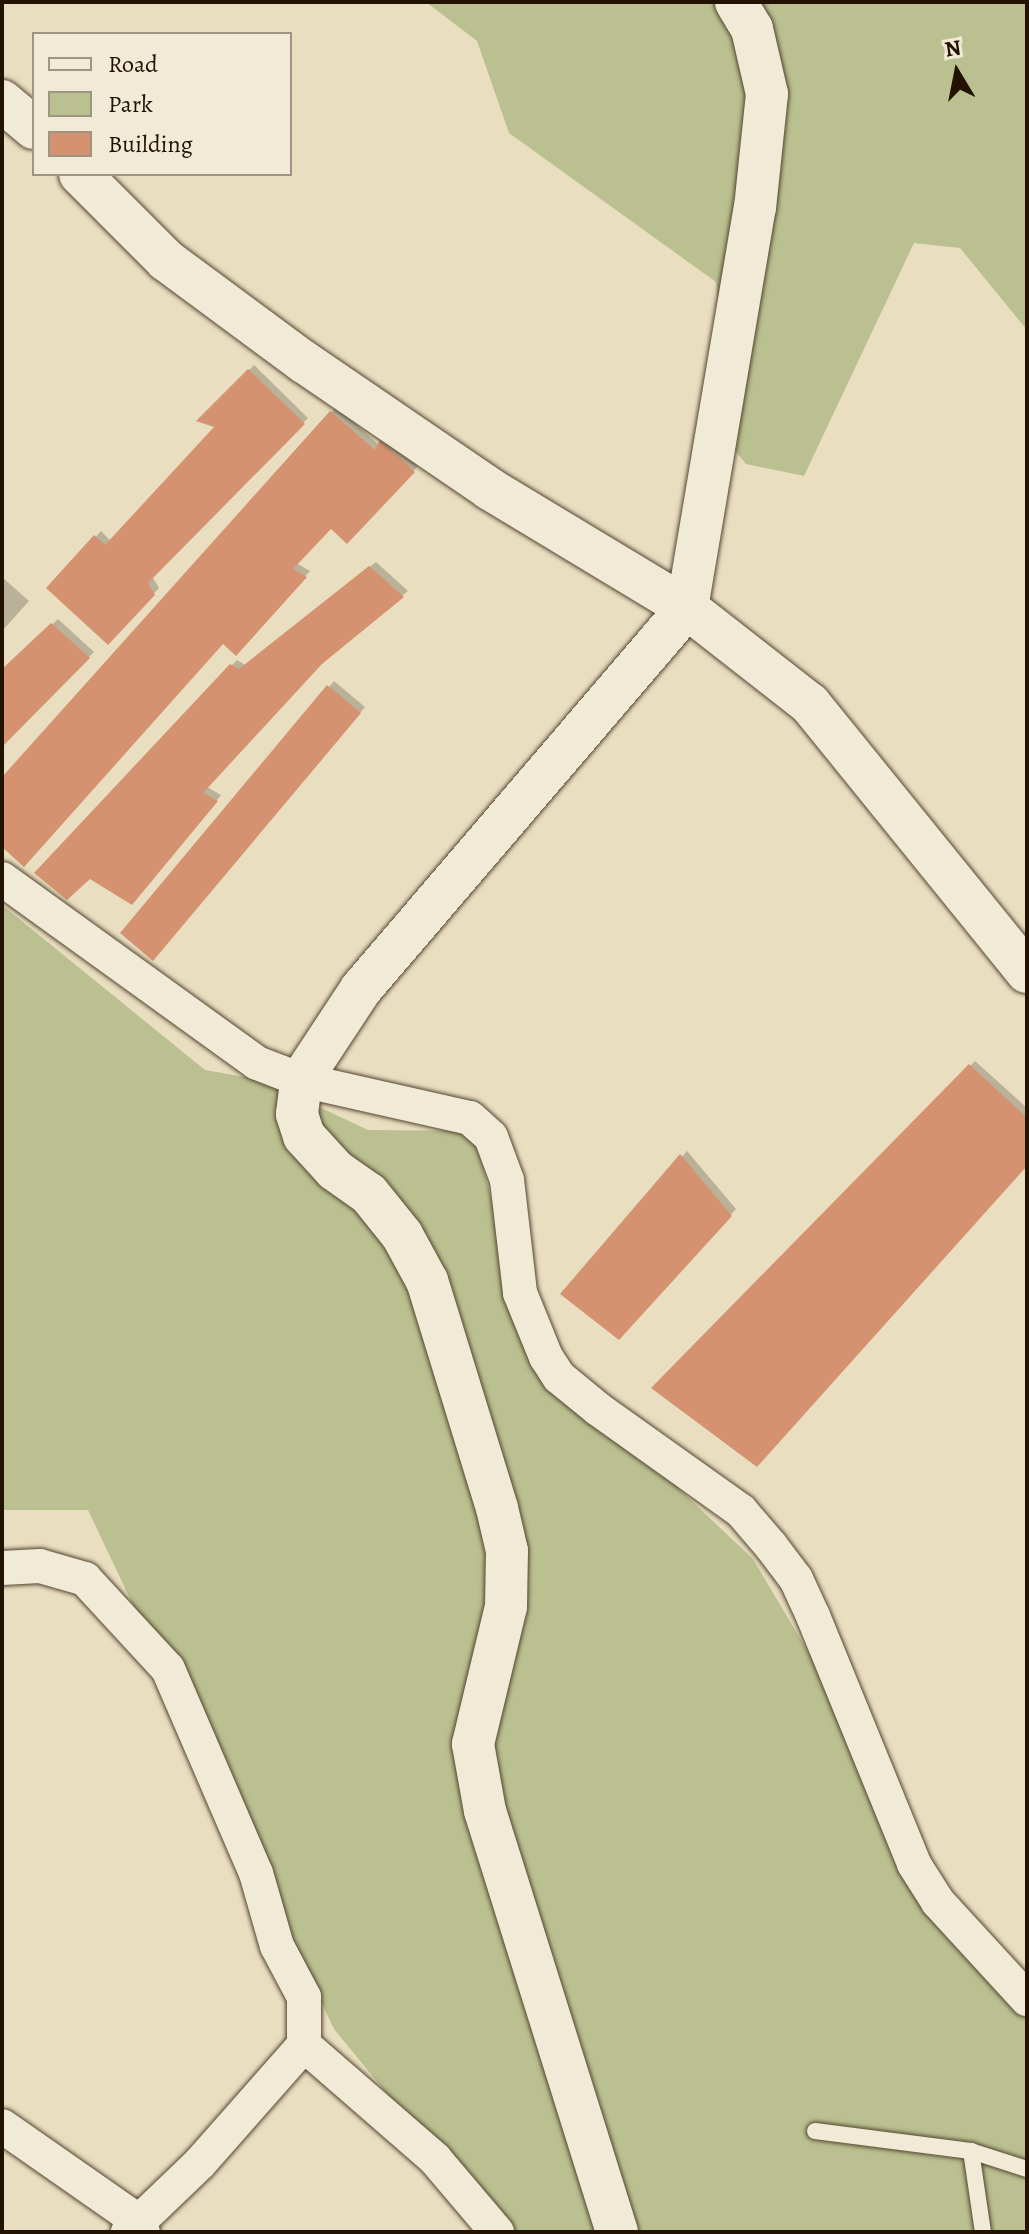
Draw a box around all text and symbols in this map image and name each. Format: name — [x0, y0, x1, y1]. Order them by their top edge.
legend — [32, 32, 292, 176]
north arrow — [917, 32, 997, 112]
text: N — [942, 32, 963, 65]
text: Road — [108, 48, 158, 80]
text: Park — [108, 88, 153, 120]
text: Building — [108, 128, 193, 160]

